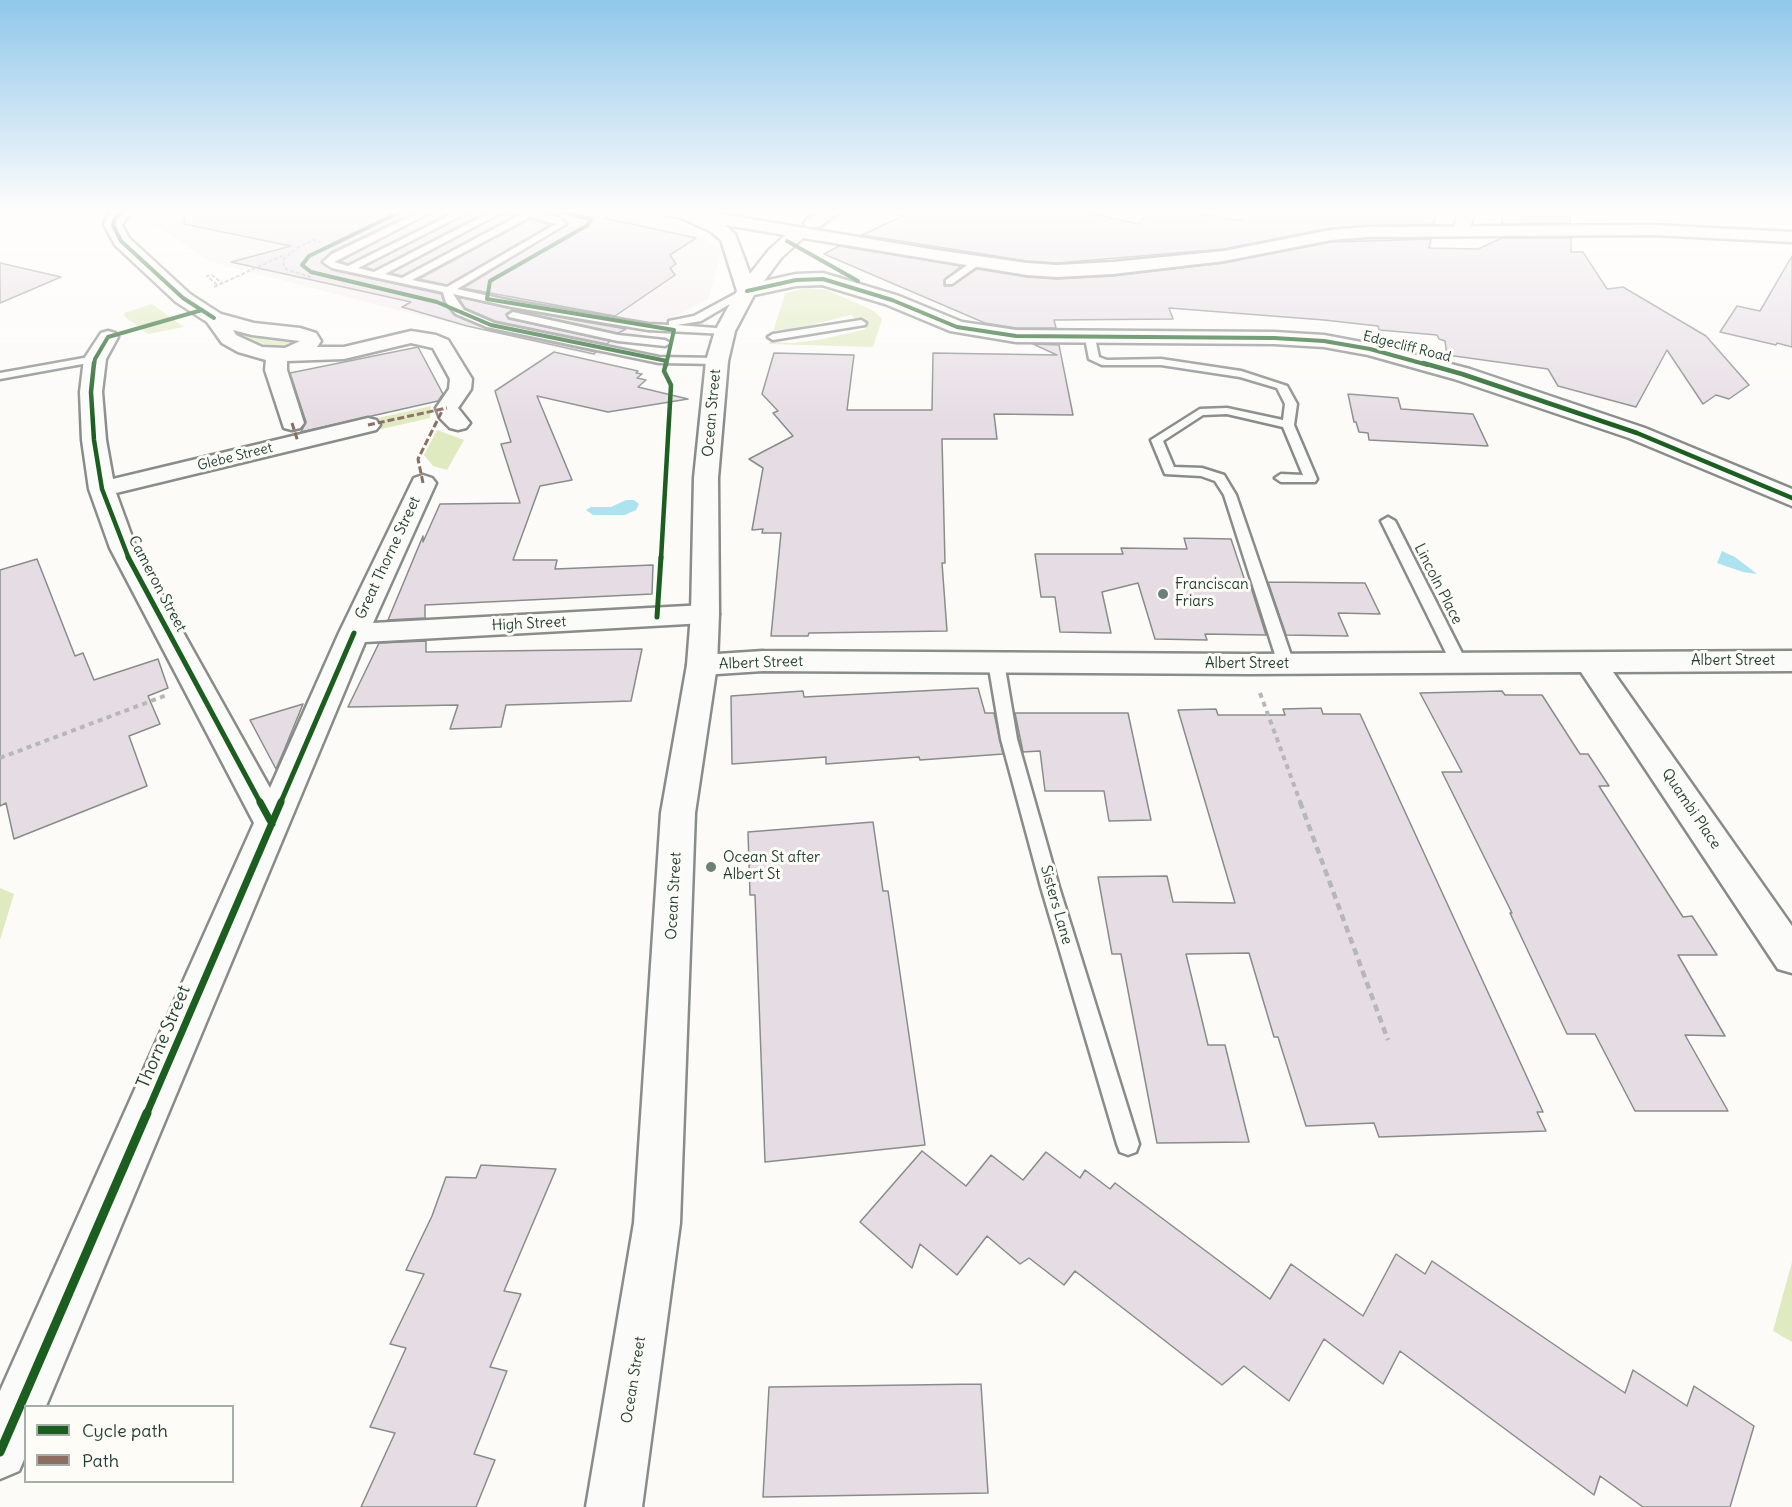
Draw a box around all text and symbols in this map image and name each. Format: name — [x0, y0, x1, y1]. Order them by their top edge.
street label: Edgecliff Road — [1361, 328, 1453, 366]
street label: Ocean Street — [699, 368, 725, 458]
street label: Glebe Street — [196, 440, 274, 474]
street label: Great Thorne Street — [352, 494, 424, 622]
street label: Cameron Street — [124, 533, 190, 635]
street label: Lincoln Place — [1410, 541, 1466, 627]
place label: Franciscan Friars — [1175, 576, 1249, 611]
marker: Franciscan Friars — [1156, 587, 1170, 601]
street label: High Street — [491, 613, 567, 635]
street label: Albert Street — [1691, 652, 1775, 670]
street label: Albert Street — [719, 653, 803, 673]
street label: Albert Street — [1205, 655, 1289, 673]
street label: Quambi Place — [1657, 765, 1725, 853]
place label: Ocean St after Albert St — [723, 849, 820, 884]
street label: Ocean Street — [663, 852, 685, 940]
marker: Ocean St after Albert St — [704, 860, 718, 874]
street label: Sisters Lane — [1036, 863, 1076, 947]
street label: Thorne Street — [133, 982, 195, 1092]
street label: Ocean Street — [618, 1335, 650, 1425]
legend — [24, 1405, 234, 1483]
text: Cycle path — [82, 1419, 168, 1442]
text: Path — [82, 1449, 119, 1472]

